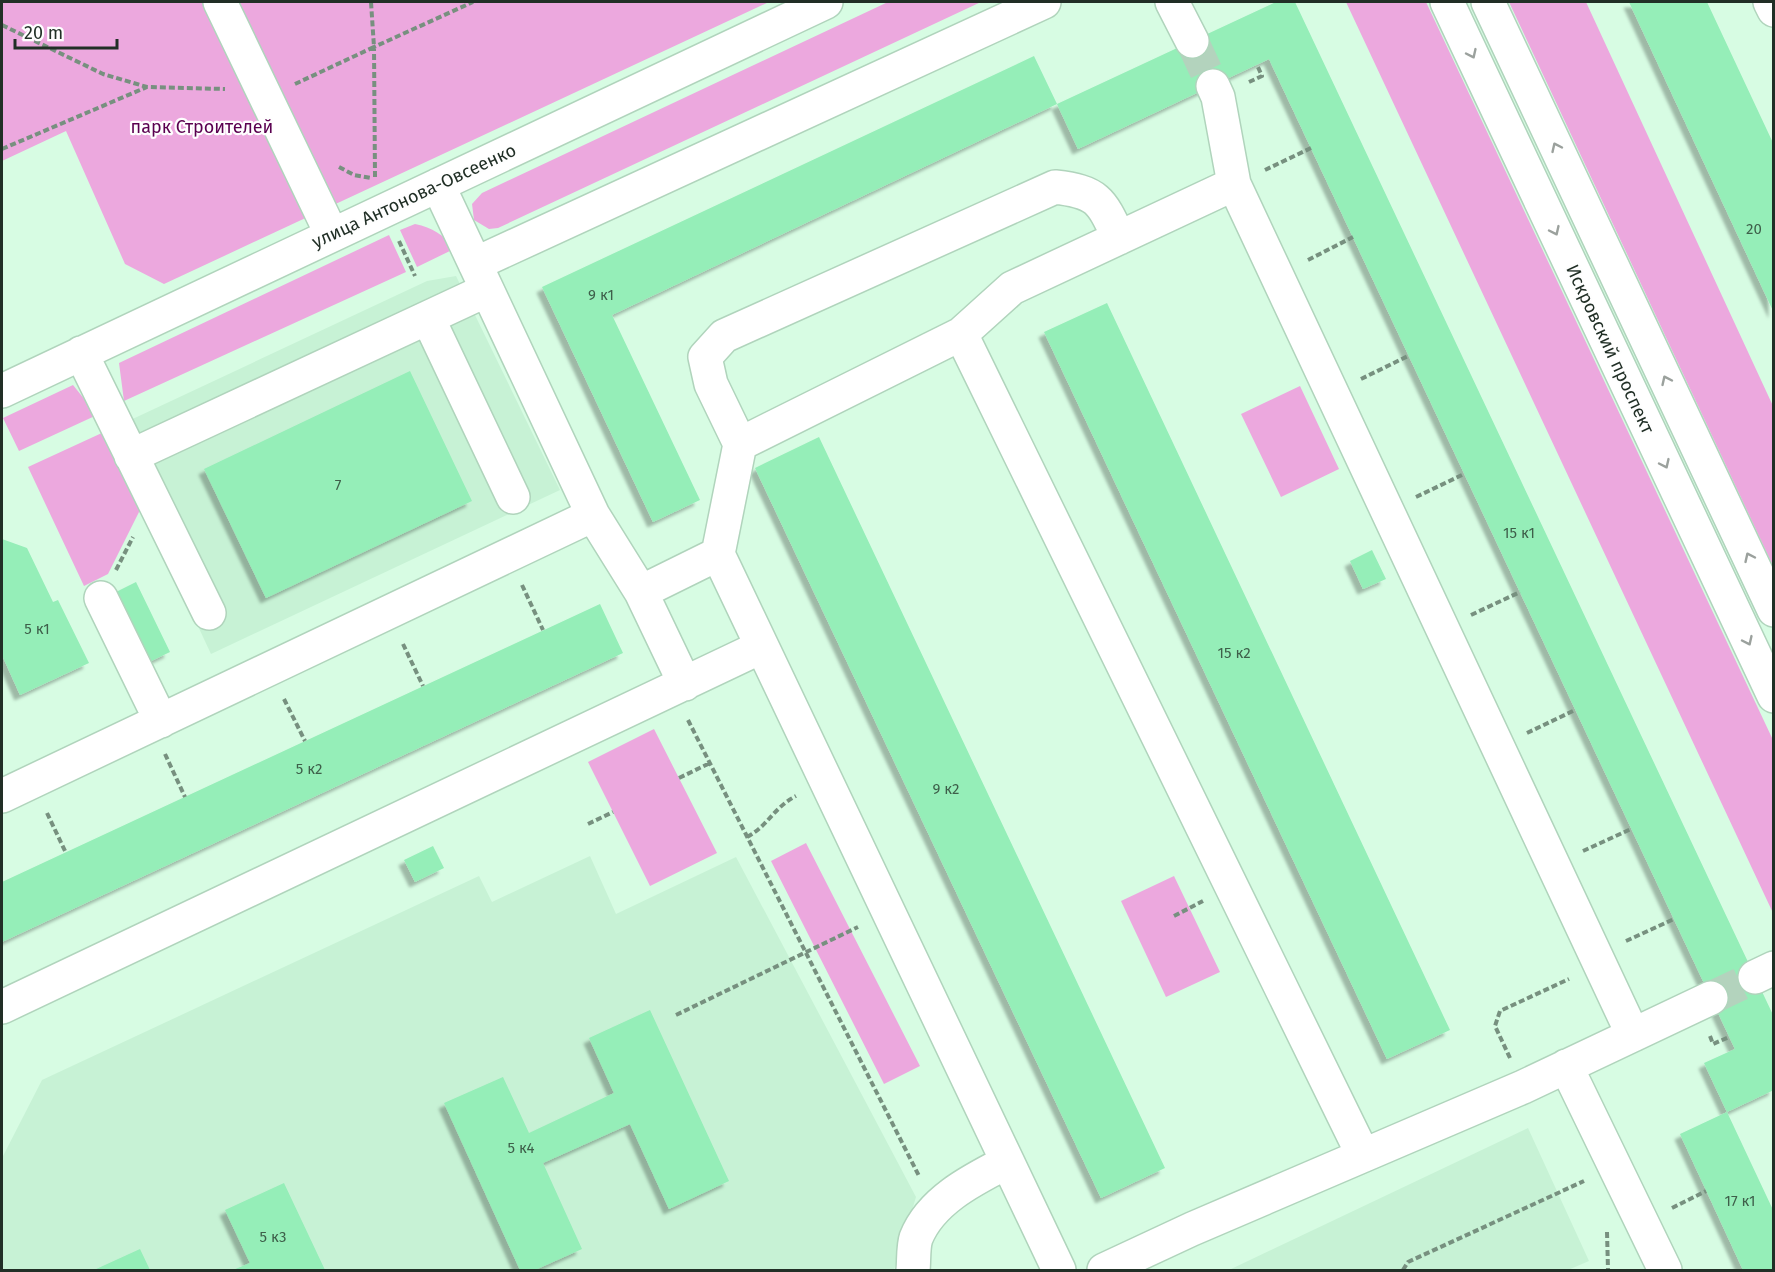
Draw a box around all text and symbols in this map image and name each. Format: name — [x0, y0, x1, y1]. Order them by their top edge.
scale bar — [15, 12, 117, 50]
text: 20 m — [24, 22, 63, 44]
one-way arrow — [1464, 48, 1476, 59]
park label: парк Строителей — [131, 116, 273, 138]
street label: улица Антонова-Овсеенко — [308, 139, 520, 253]
one-way arrow — [1551, 142, 1563, 153]
house number: 20 — [1746, 220, 1762, 238]
one-way arrow — [1547, 224, 1559, 235]
street label: Искровский проспект — [1561, 261, 1659, 438]
house number: 9 к1 — [588, 286, 614, 304]
one-way arrow — [1661, 376, 1673, 387]
one-way arrow — [1657, 458, 1669, 469]
house number: 7 — [335, 476, 342, 494]
house number: 15 к1 — [1503, 524, 1535, 542]
one-way arrow — [1744, 552, 1756, 563]
house number: 5 к1 — [24, 620, 50, 638]
one-way arrow — [1740, 634, 1752, 645]
house number: 15 к2 — [1217, 644, 1251, 662]
house number: 5 к2 — [296, 760, 322, 778]
house number: 9 к2 — [932, 780, 960, 798]
house number: 5 к4 — [507, 1139, 535, 1157]
house number: 17 к1 — [1724, 1192, 1756, 1210]
house number: 5 к3 — [260, 1228, 286, 1246]

